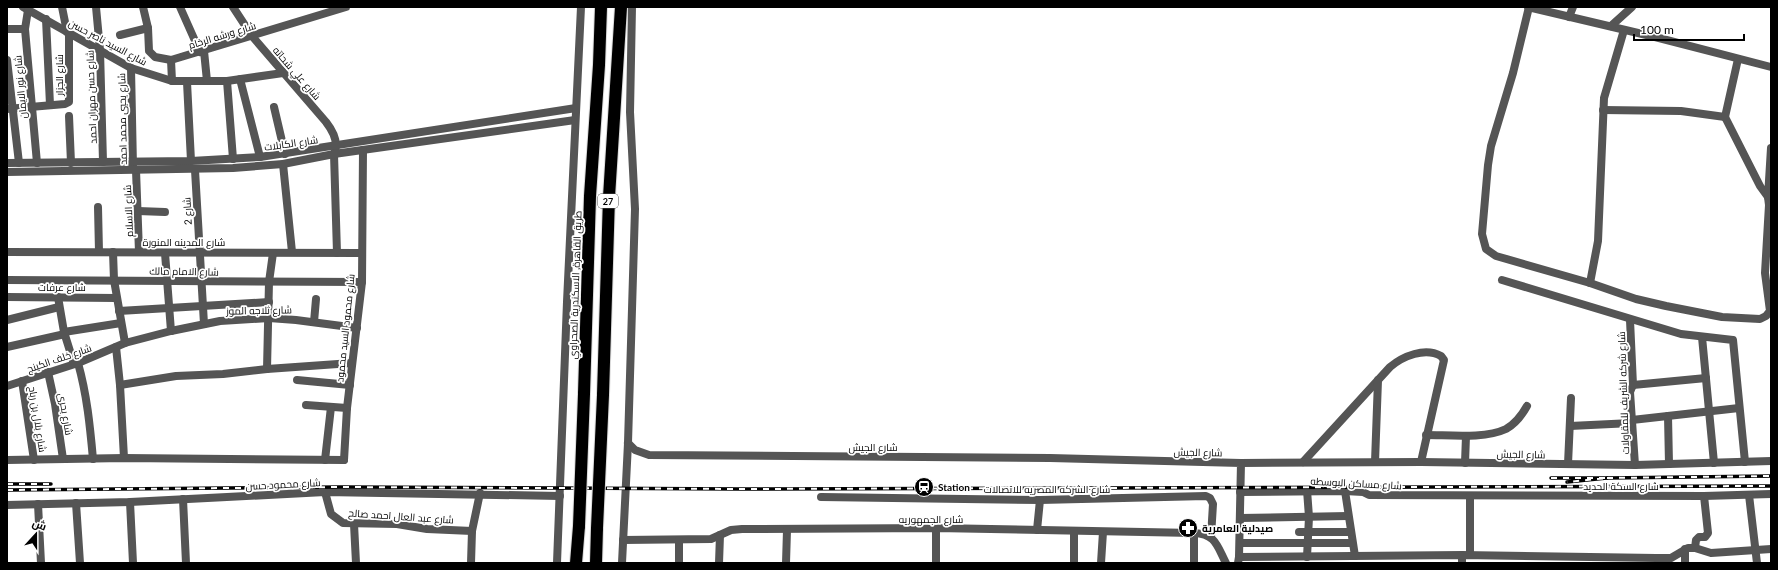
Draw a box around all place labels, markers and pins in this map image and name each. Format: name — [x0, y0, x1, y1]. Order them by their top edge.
station icon: Station — [913, 476, 935, 498]
place label: Station — [938, 481, 970, 493]
pharmacy icon: صيدلية العامرية — [1177, 517, 1199, 539]
place label: صيدلية العامرية — [1202, 522, 1273, 535]

